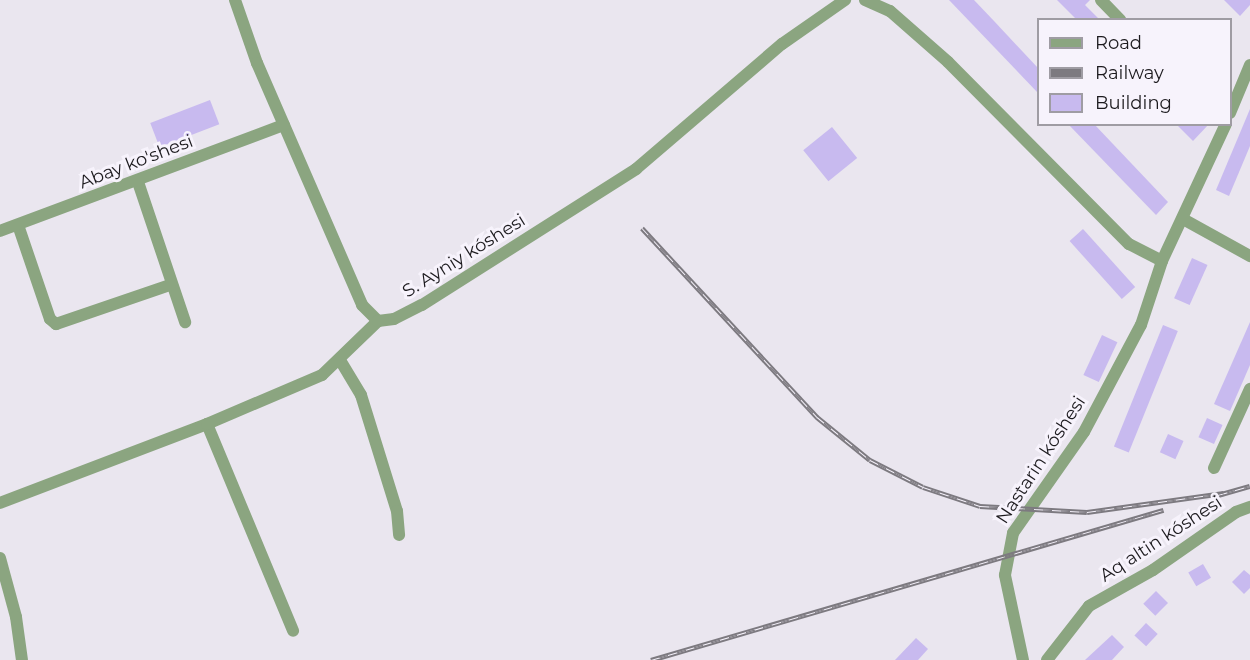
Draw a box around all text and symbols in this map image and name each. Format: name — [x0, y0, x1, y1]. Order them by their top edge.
legend — [1037, 18, 1232, 126]
text: Road — [1095, 32, 1142, 54]
text: Railway — [1095, 62, 1164, 84]
text: Building — [1095, 92, 1172, 114]
street label: Abay ko'shesi — [76, 130, 196, 194]
street label: S. Ayniy kóshesi — [399, 210, 529, 302]
street label: Nastarin kóshesi — [992, 392, 1090, 528]
street label: Aq altin kóshesi — [1096, 491, 1226, 587]

